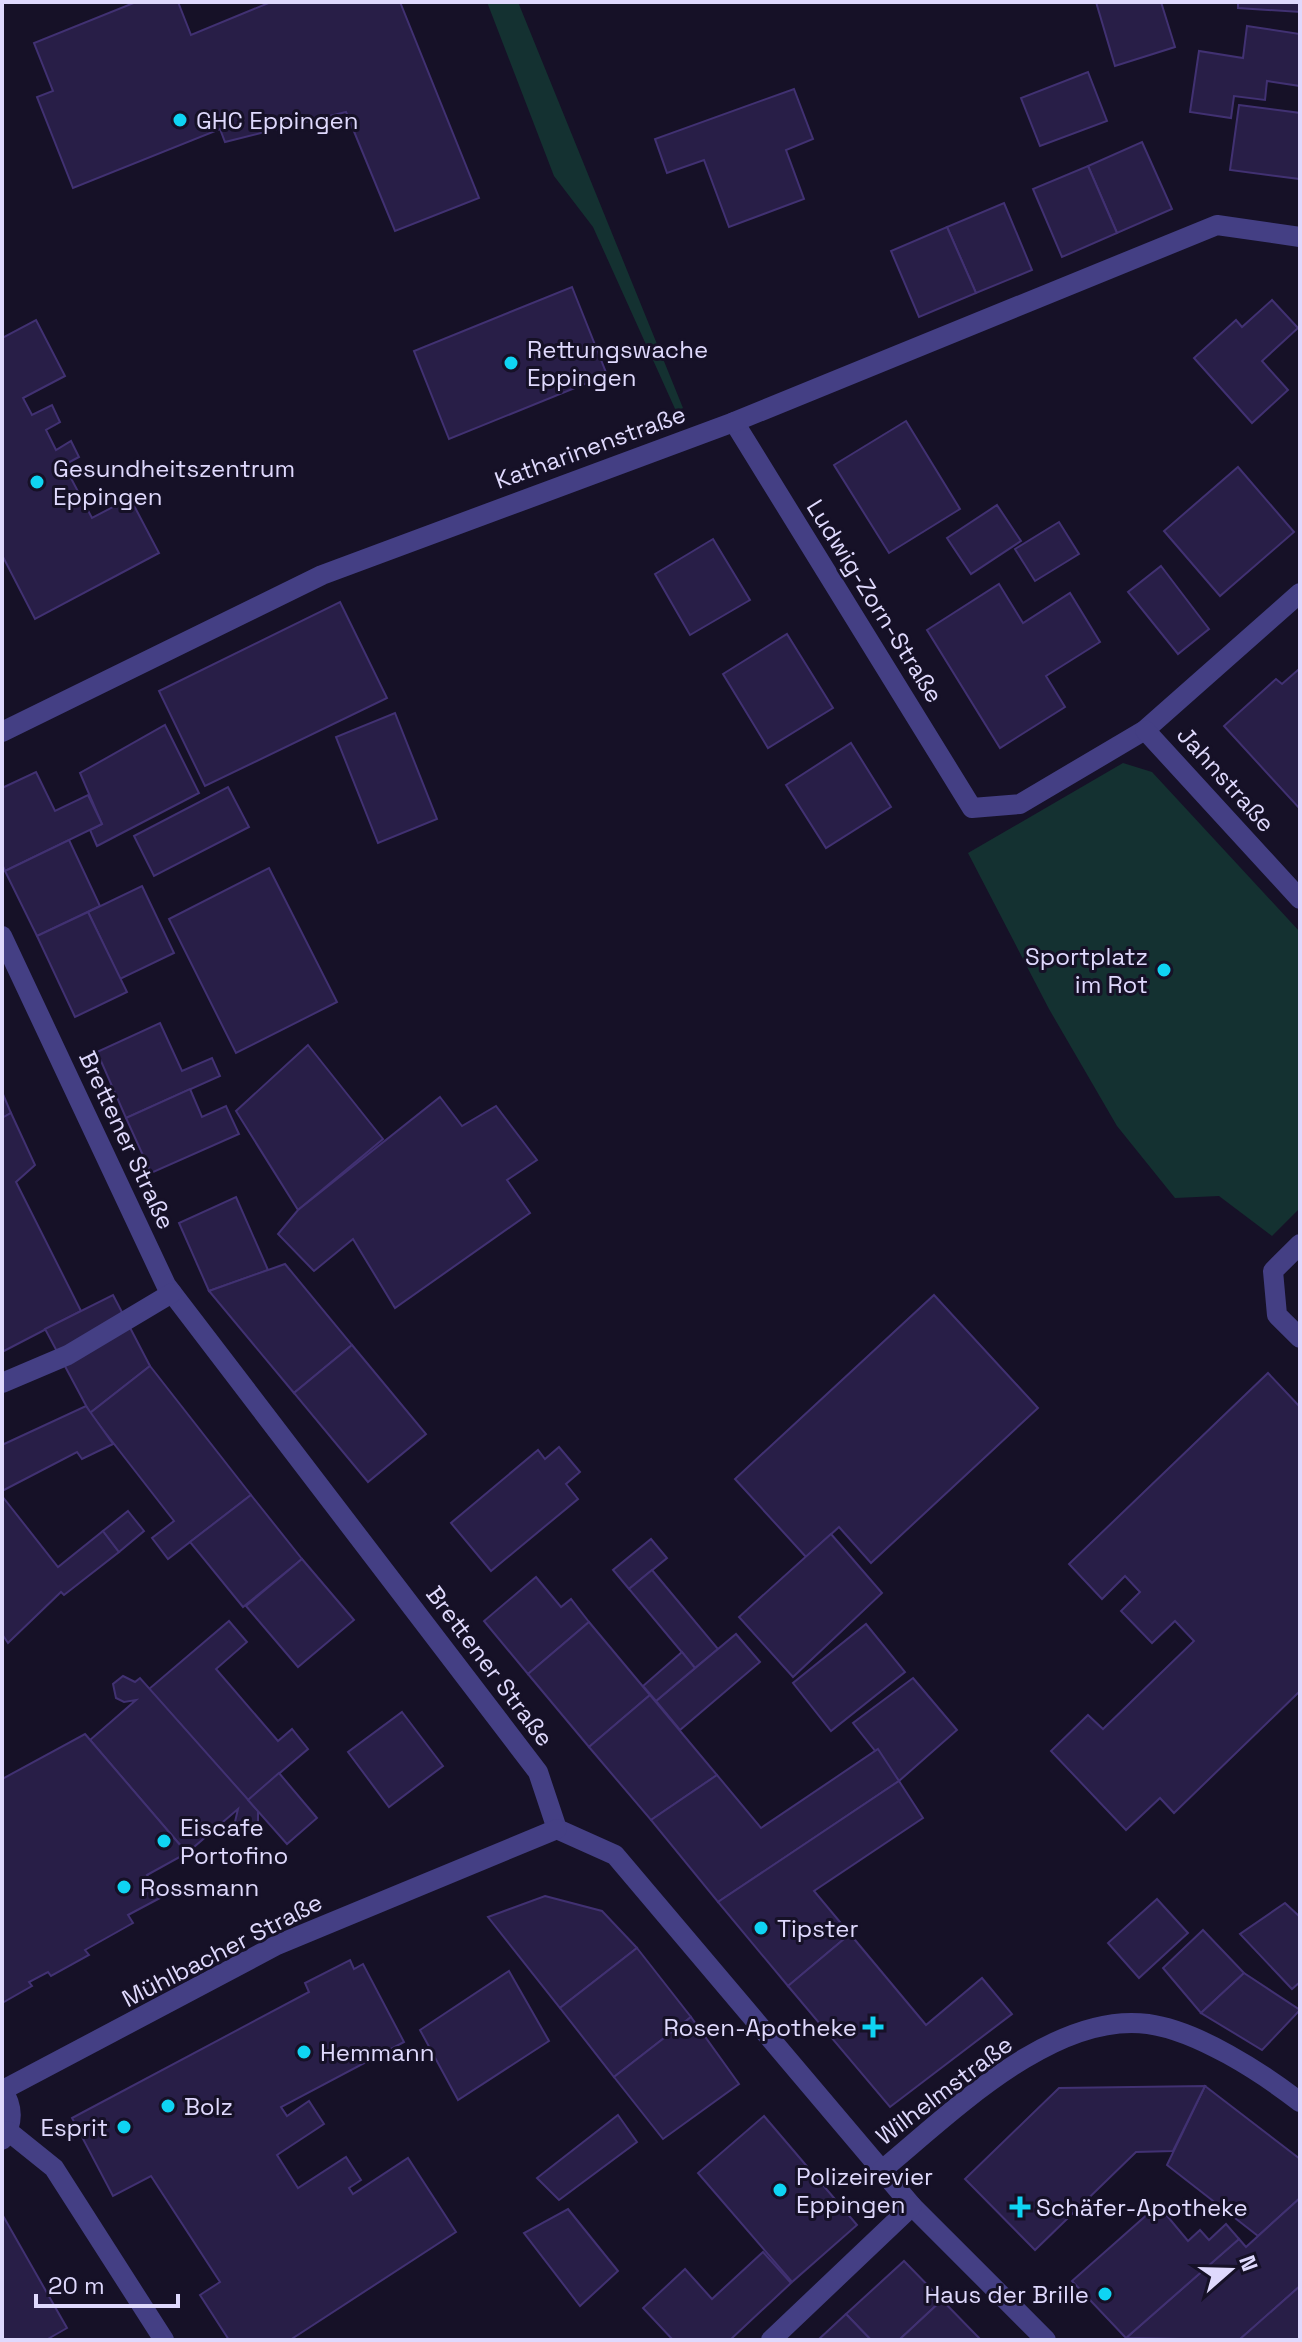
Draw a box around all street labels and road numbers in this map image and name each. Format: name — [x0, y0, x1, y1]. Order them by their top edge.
street label: Katharinenstraße — [490, 398, 690, 496]
street label: Ludwig-Zorn-Straße — [800, 493, 950, 709]
street label: Jahnstraße — [1170, 720, 1282, 838]
street label: Brettener Straße — [72, 1046, 182, 1234]
street label: Brettener Straße — [419, 1579, 561, 1753]
street label: Mühlbacher Straße — [117, 1886, 327, 2014]
street label: Wilhelmstraße — [869, 2028, 1019, 2152]

